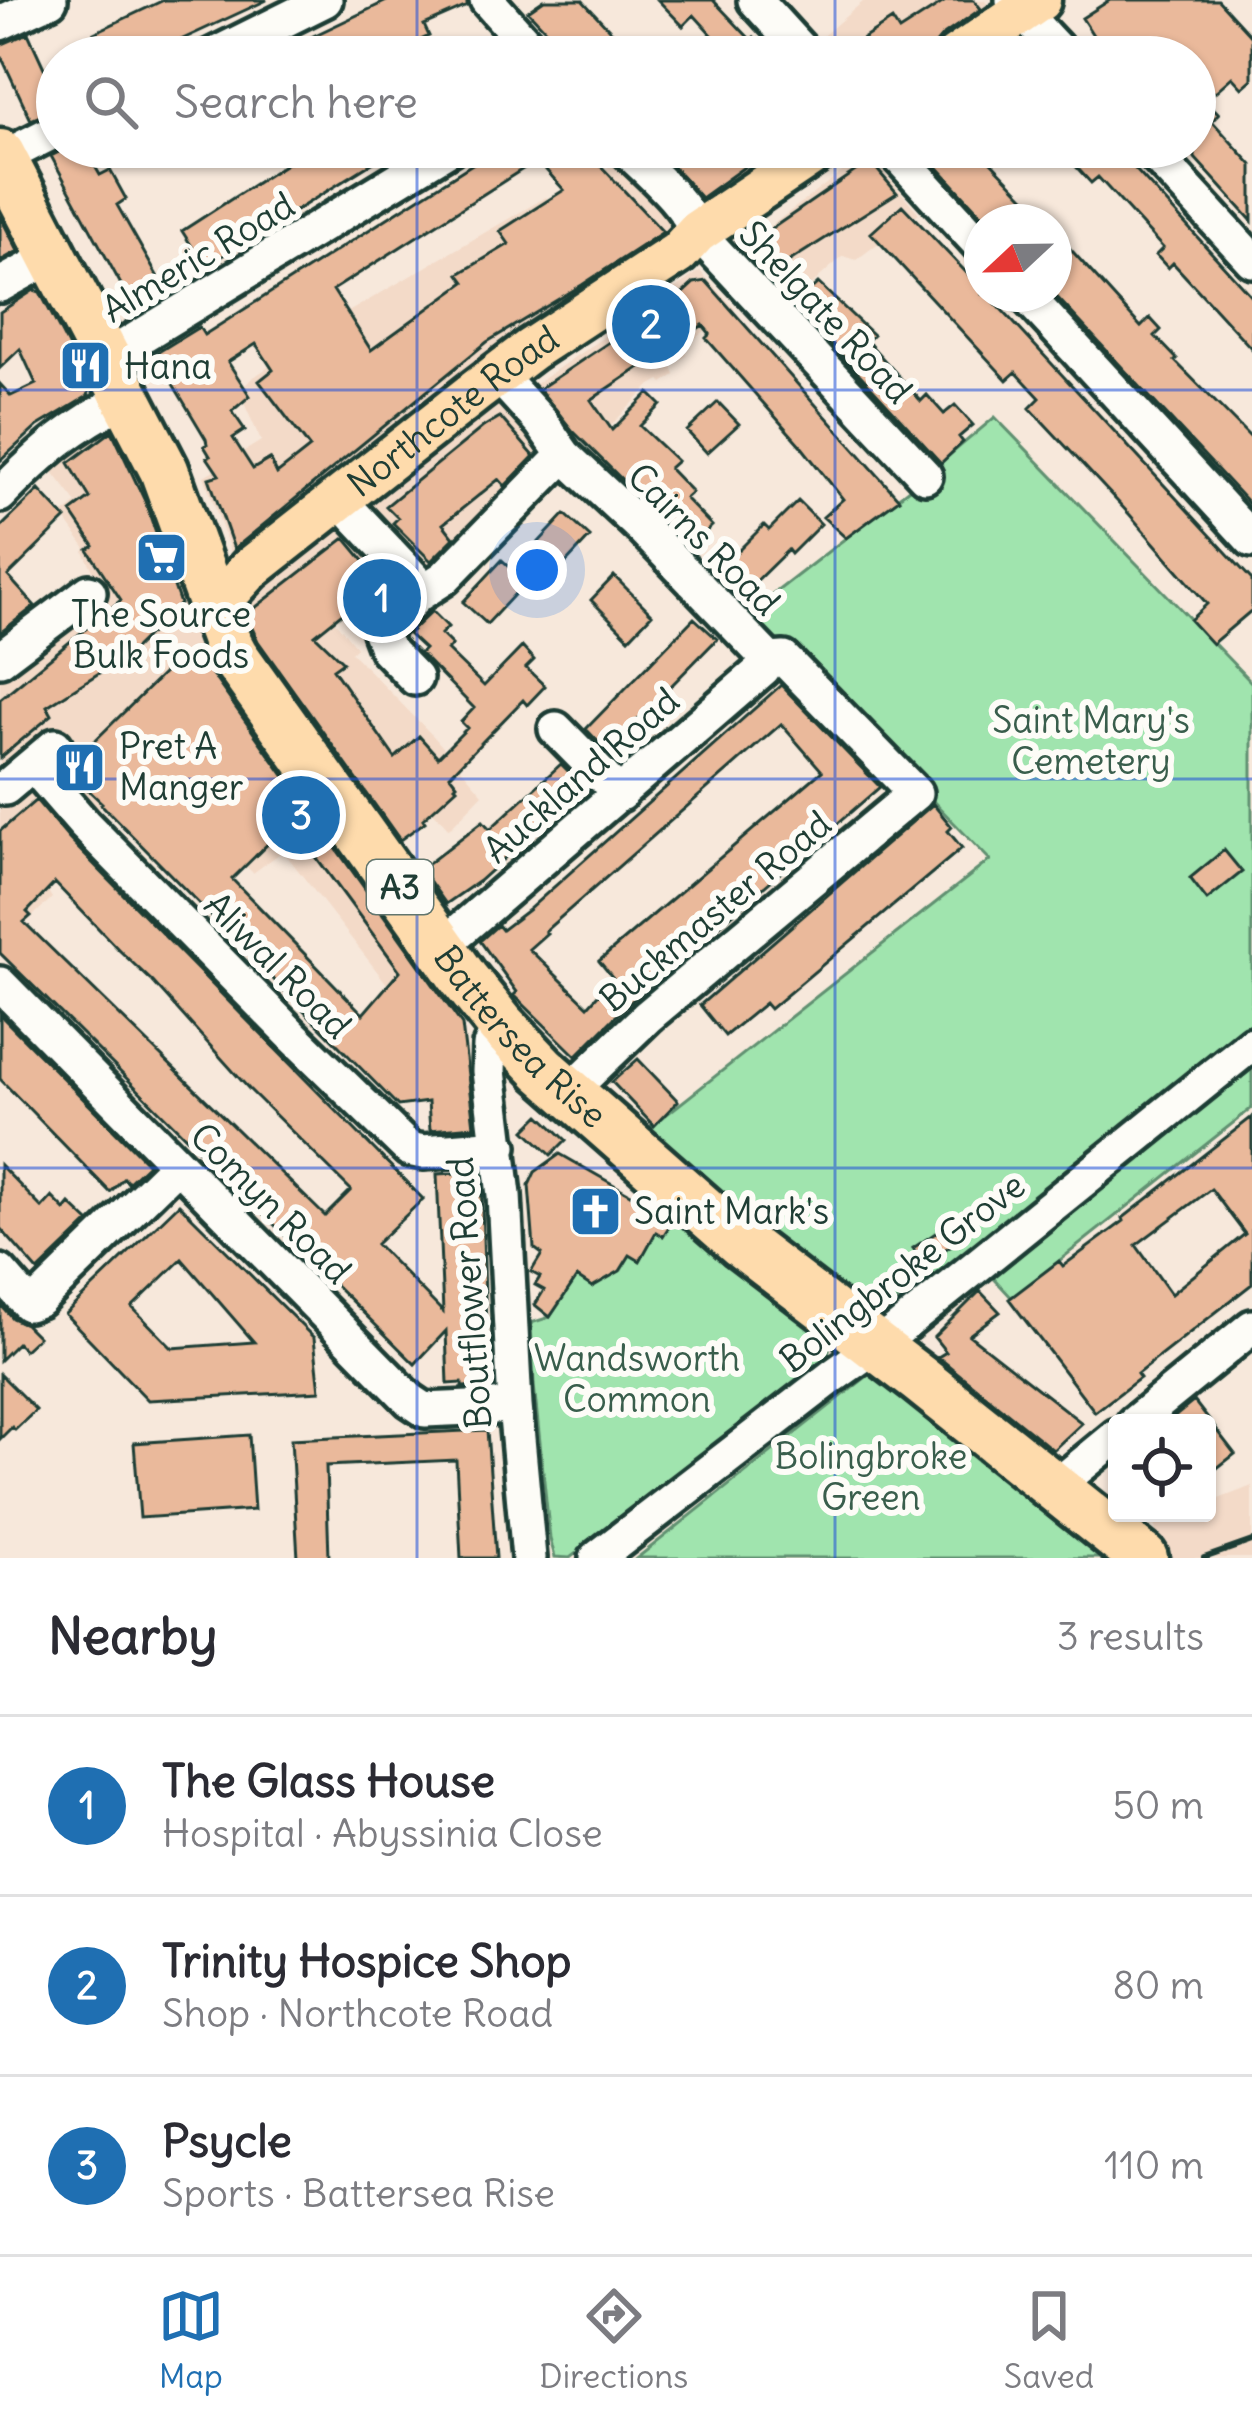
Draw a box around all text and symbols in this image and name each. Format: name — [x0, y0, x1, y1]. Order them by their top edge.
search box — [36, 36, 1216, 168]
icon: search — [78, 69, 144, 135]
text: Search here — [174, 74, 418, 130]
street label: Almeric Road — [94, 182, 303, 332]
north arrow — [964, 204, 1072, 312]
street label: Shelgate Road — [730, 212, 922, 413]
pin: 2 — [612, 279, 690, 369]
street label: Northcote Road — [339, 316, 567, 507]
restaurant icon: Hana — [57, 338, 113, 394]
place label: Hana — [124, 344, 212, 389]
street label: Cairns Road — [618, 454, 789, 625]
supermarket icon: The Source Bulk Foods — [133, 530, 189, 586]
your location — [507, 540, 567, 600]
pin: 1 — [343, 553, 421, 643]
place label: The Source Bulk Foods — [71, 592, 251, 678]
street label: Auckland Road — [474, 678, 688, 872]
park label: Saint Mary's Cemetery — [992, 698, 1190, 784]
place label: Pret A Manger — [119, 724, 244, 810]
restaurant icon: Pret A Manger — [52, 739, 108, 795]
pin: 3 — [262, 770, 340, 860]
street label: Buckmaster Road — [590, 801, 840, 1021]
road number: A3 — [367, 860, 433, 914]
street label: Aliwal Road — [195, 883, 360, 1048]
street label: Battersea Rise — [424, 937, 616, 1138]
street label: Comyn Road — [181, 1113, 361, 1293]
street label: Boutflower Road — [438, 1156, 501, 1430]
street label: Bolingbroke Grove — [771, 1163, 1034, 1382]
church icon: Saint Mark's — [567, 1183, 623, 1239]
place label: Saint Mark's — [634, 1189, 829, 1234]
park label: Wandsworth Common — [534, 1336, 740, 1422]
map controls — [1108, 1414, 1216, 1522]
button: locate — [1108, 1414, 1216, 1522]
park label: Bolingbroke Green — [775, 1434, 967, 1520]
text: Nearby — [48, 1604, 217, 1668]
text: 3 results — [1057, 1612, 1204, 1661]
text: The Glass House — [162, 1753, 495, 1809]
text: 1 — [79, 1781, 95, 1830]
text: 50 m — [1112, 1781, 1204, 1830]
text: Hospital · Abyssinia Close — [162, 1809, 603, 1858]
text: Trinity Hospice Shop — [162, 1933, 571, 1989]
text: 2 — [76, 1961, 98, 2010]
text: 80 m — [1112, 1961, 1204, 2010]
text: Shop · Northcote Road — [162, 1989, 553, 2038]
text: Psycle — [162, 2113, 292, 2169]
text: 3 — [76, 2141, 98, 2190]
text: 110 m — [1104, 2141, 1204, 2190]
text: Sports · Battersea Rise — [162, 2169, 555, 2218]
tab: Map — [158, 2283, 224, 2397]
tab: Directions — [539, 2283, 688, 2397]
tab: Saved — [1004, 2283, 1094, 2397]

